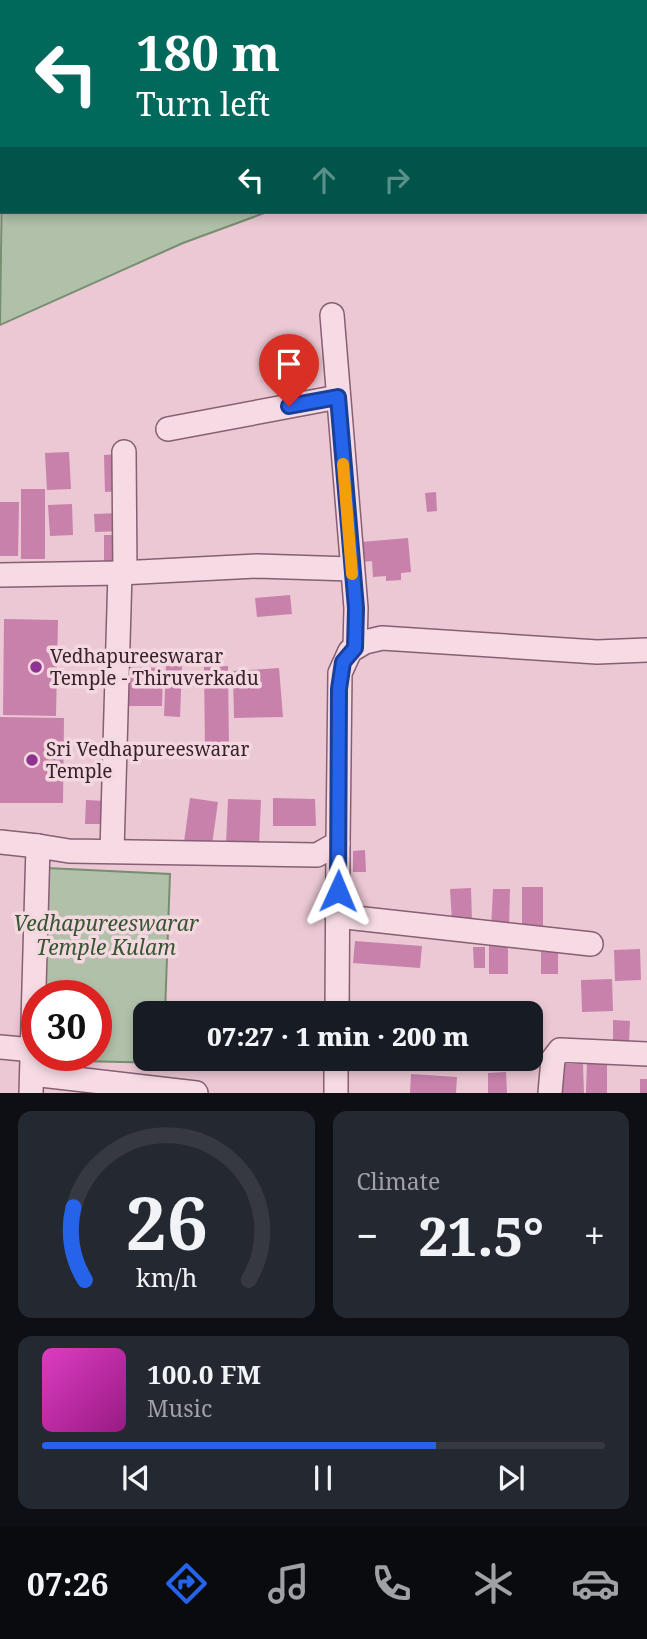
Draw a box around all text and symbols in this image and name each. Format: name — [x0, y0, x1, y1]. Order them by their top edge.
text: 180 m — [136, 19, 280, 85]
icon: left — [21, 28, 112, 119]
text: Turn left — [136, 82, 270, 125]
icon: left — [232, 161, 270, 199]
icon: ahead — [305, 161, 343, 199]
icon: right — [378, 161, 416, 199]
pin — [259, 334, 319, 406]
icon: arrive — [270, 345, 308, 383]
place label: Vedhapureeswarar Temple - Thiruverkadu — [50, 643, 259, 691]
marker: Vedhapureeswarar Temple - Thiruverkadu — [28, 659, 44, 675]
place label: Sri Vedhapureeswarar Temple — [46, 736, 250, 784]
marker: Sri Vedhapureeswarar Temple — [24, 752, 40, 768]
position arrow — [301, 854, 375, 928]
water label: Vedhapureeswarar Temple Kulam — [13, 909, 199, 961]
speed limit sign: 30 — [21, 980, 112, 1071]
text: 07:27 · 1 min · 200 m — [207, 1018, 469, 1054]
text: Climate — [357, 1165, 440, 1197]
text: 26 — [125, 1173, 207, 1272]
text: 21.5° — [418, 1200, 544, 1271]
text: − — [357, 1209, 379, 1261]
text: + — [584, 1209, 605, 1261]
text: km/h — [136, 1260, 197, 1294]
text: 100.0 FM — [147, 1356, 261, 1392]
text: Music — [147, 1392, 212, 1424]
icon: previous — [117, 1459, 155, 1497]
icon: pause — [304, 1459, 342, 1497]
icon: next — [492, 1459, 530, 1497]
icon: directions — [162, 1559, 211, 1608]
icon: music — [264, 1559, 313, 1608]
icon: phone — [367, 1559, 416, 1608]
icon: climate — [469, 1559, 518, 1608]
icon: car — [571, 1559, 620, 1608]
text: 07:26 — [27, 1562, 109, 1605]

